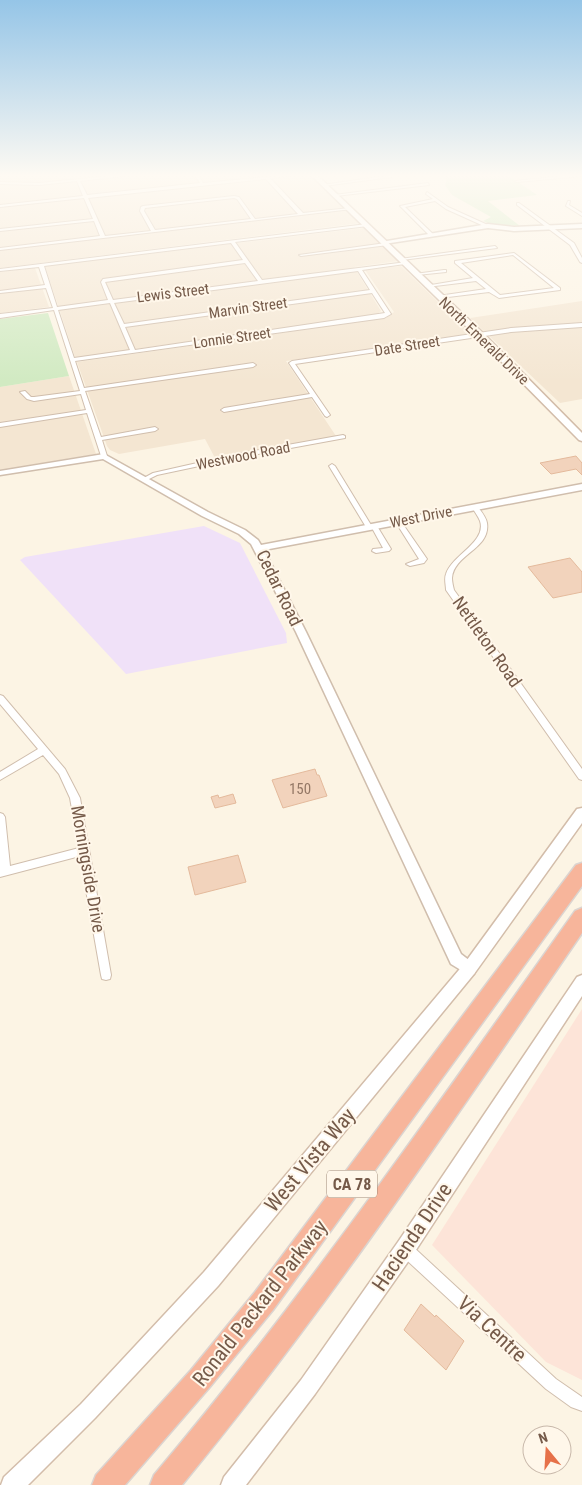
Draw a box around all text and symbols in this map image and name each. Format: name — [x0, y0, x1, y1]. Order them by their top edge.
street label: Lewis Street — [136, 280, 210, 306]
street label: North Emerald Drive — [435, 293, 533, 389]
street label: Marvin Street — [208, 294, 288, 322]
street label: Lonnie Street — [192, 324, 272, 352]
street label: Date Street — [373, 332, 441, 360]
street label: Westwood Road — [194, 438, 292, 474]
street label: West Drive — [388, 502, 454, 532]
street label: Cedar Road — [252, 546, 307, 629]
street label: Nettleton Road — [448, 592, 526, 691]
house number: 150 — [289, 780, 311, 798]
street label: Morningside Drive — [67, 804, 110, 934]
street label: West Vista Way — [260, 1103, 360, 1217]
road number: CA 78 — [327, 1170, 377, 1198]
street label: Hacienda Drive — [367, 1178, 457, 1295]
street label: Ronald Packard Parkway — [188, 1215, 332, 1391]
street label: Via Centre — [452, 1291, 532, 1367]
north arrow — [522, 1425, 572, 1475]
text: N — [536, 1429, 550, 1447]

